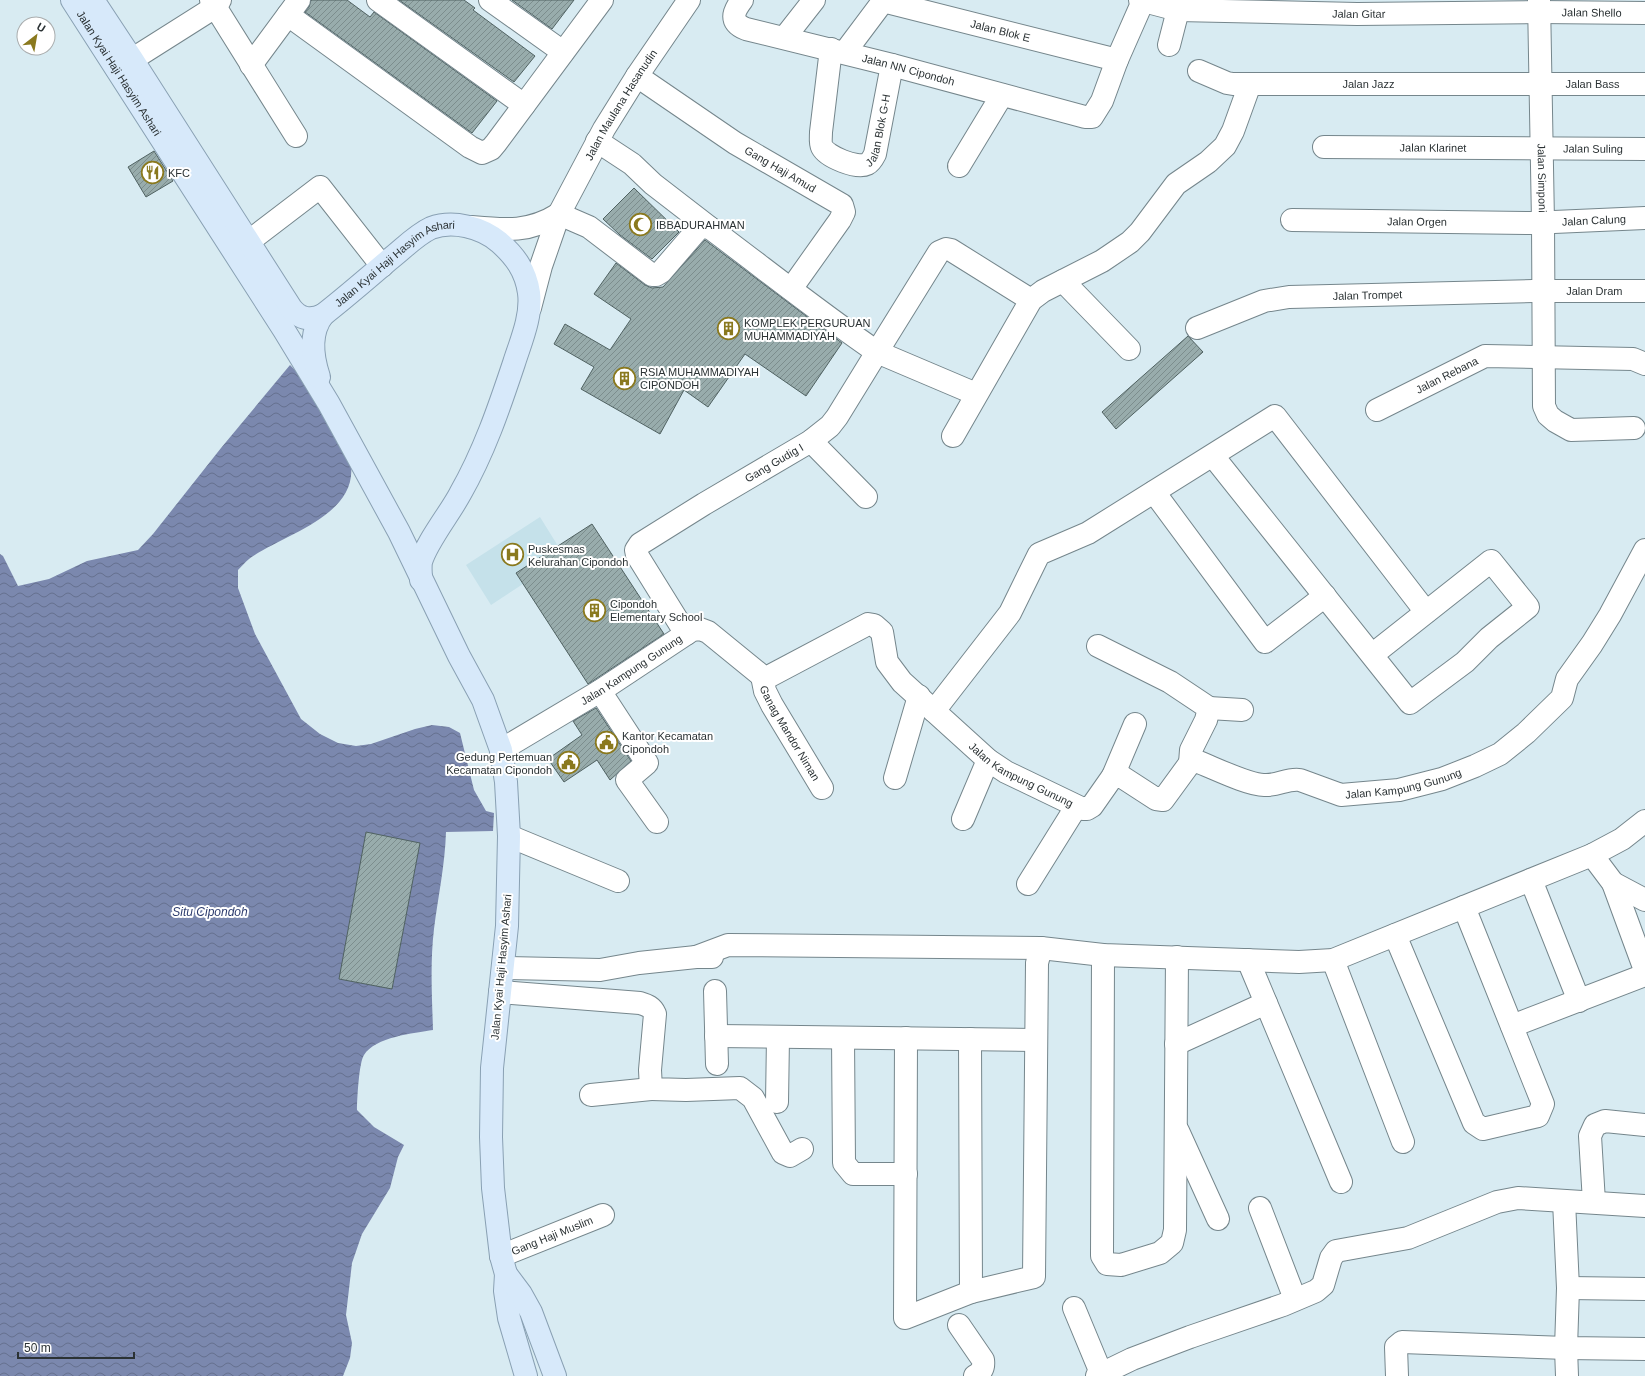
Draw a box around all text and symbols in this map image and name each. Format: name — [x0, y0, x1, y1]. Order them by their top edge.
street label: Jalan Shello — [1562, 6, 1622, 19]
street label: Jalan Gitar — [1332, 7, 1386, 20]
street label: Jalan Kyai Haji Hasyim Ashari — [74, 8, 164, 138]
north arrow — [16, 16, 56, 56]
street label: Jalan Blok E — [969, 17, 1031, 44]
text: U — [35, 20, 48, 35]
street label: Jalan Maulana Hasanudin — [583, 47, 659, 162]
street label: Jalan NN Cipondoh — [861, 52, 956, 88]
street label: Jalan Jazz — [1342, 78, 1394, 90]
street label: Jalan Bass — [1566, 78, 1620, 90]
street label: Jalan Blok G-H — [863, 93, 892, 169]
street label: Jalan Klarinet — [1400, 141, 1466, 154]
street label: Jalan Suling — [1563, 142, 1623, 155]
street label: Jalan Simponi — [1536, 143, 1549, 213]
street label: Gang Haji Amud — [743, 144, 818, 195]
restaurant icon: KFC — [139, 160, 165, 186]
place label: KFC — [168, 167, 190, 179]
mosque icon: IBBADURAHMAN — [628, 212, 654, 238]
street label: Jalan Calung — [1562, 213, 1626, 228]
street label: Jalan Orgen — [1387, 215, 1447, 228]
street label: Jalan Kyai Haji Hasyim Ashari — [332, 219, 455, 309]
place label: IBBADURAHMAN — [656, 219, 745, 231]
street label: Jalan Dram — [1566, 285, 1623, 297]
street label: Jalan Trompet — [1332, 288, 1402, 302]
building icon: KOMPLEK PERGURUAN MUHAMMADIYAH — [715, 316, 741, 342]
place label: KOMPLEK PERGURUAN MUHAMMADIYAH — [744, 317, 871, 342]
street label: Jalan Rebana — [1414, 354, 1481, 396]
building icon: RSIA MUHAMMADIYAH CIPONDOH — [611, 365, 637, 391]
place label: RSIA MUHAMMADIYAH CIPONDOH — [640, 366, 759, 391]
street label: Gang Gudig I — [743, 441, 805, 485]
hospital icon: Puskesmas Kelurahan Cipondoh — [499, 542, 525, 568]
place label: Puskesmas Kelurahan Cipondoh — [528, 543, 628, 568]
building icon: Cipondoh Elementary School — [581, 597, 607, 623]
place label: Cipondoh Elementary School — [610, 598, 702, 623]
street label: Jalan Kampung Gunung — [578, 632, 684, 707]
street label: Ganag Mandor Niman — [758, 684, 822, 783]
public building icon: Kantor Kecamatan Cipondoh — [593, 729, 619, 755]
place label: Kantor Kecamatan Cipondoh — [622, 730, 713, 755]
street label: Jalan Kampung Gunung — [967, 740, 1075, 809]
public building icon: Gedung Pertemuan Kecamatan Cipondoh — [555, 750, 581, 776]
place label: Gedung Pertemuan Kecamatan Cipondoh — [446, 751, 552, 776]
street label: Jalan Kampung Gunung — [1345, 766, 1463, 801]
street label: Jalan Kyai Haji Hasyim Ashari — [489, 894, 513, 1040]
water label: Situ Cipondoh — [172, 905, 248, 919]
street label: Gang Haji Muslim — [509, 1214, 595, 1257]
scale bar — [18, 1334, 134, 1360]
text: 50 m — [24, 1341, 51, 1355]

